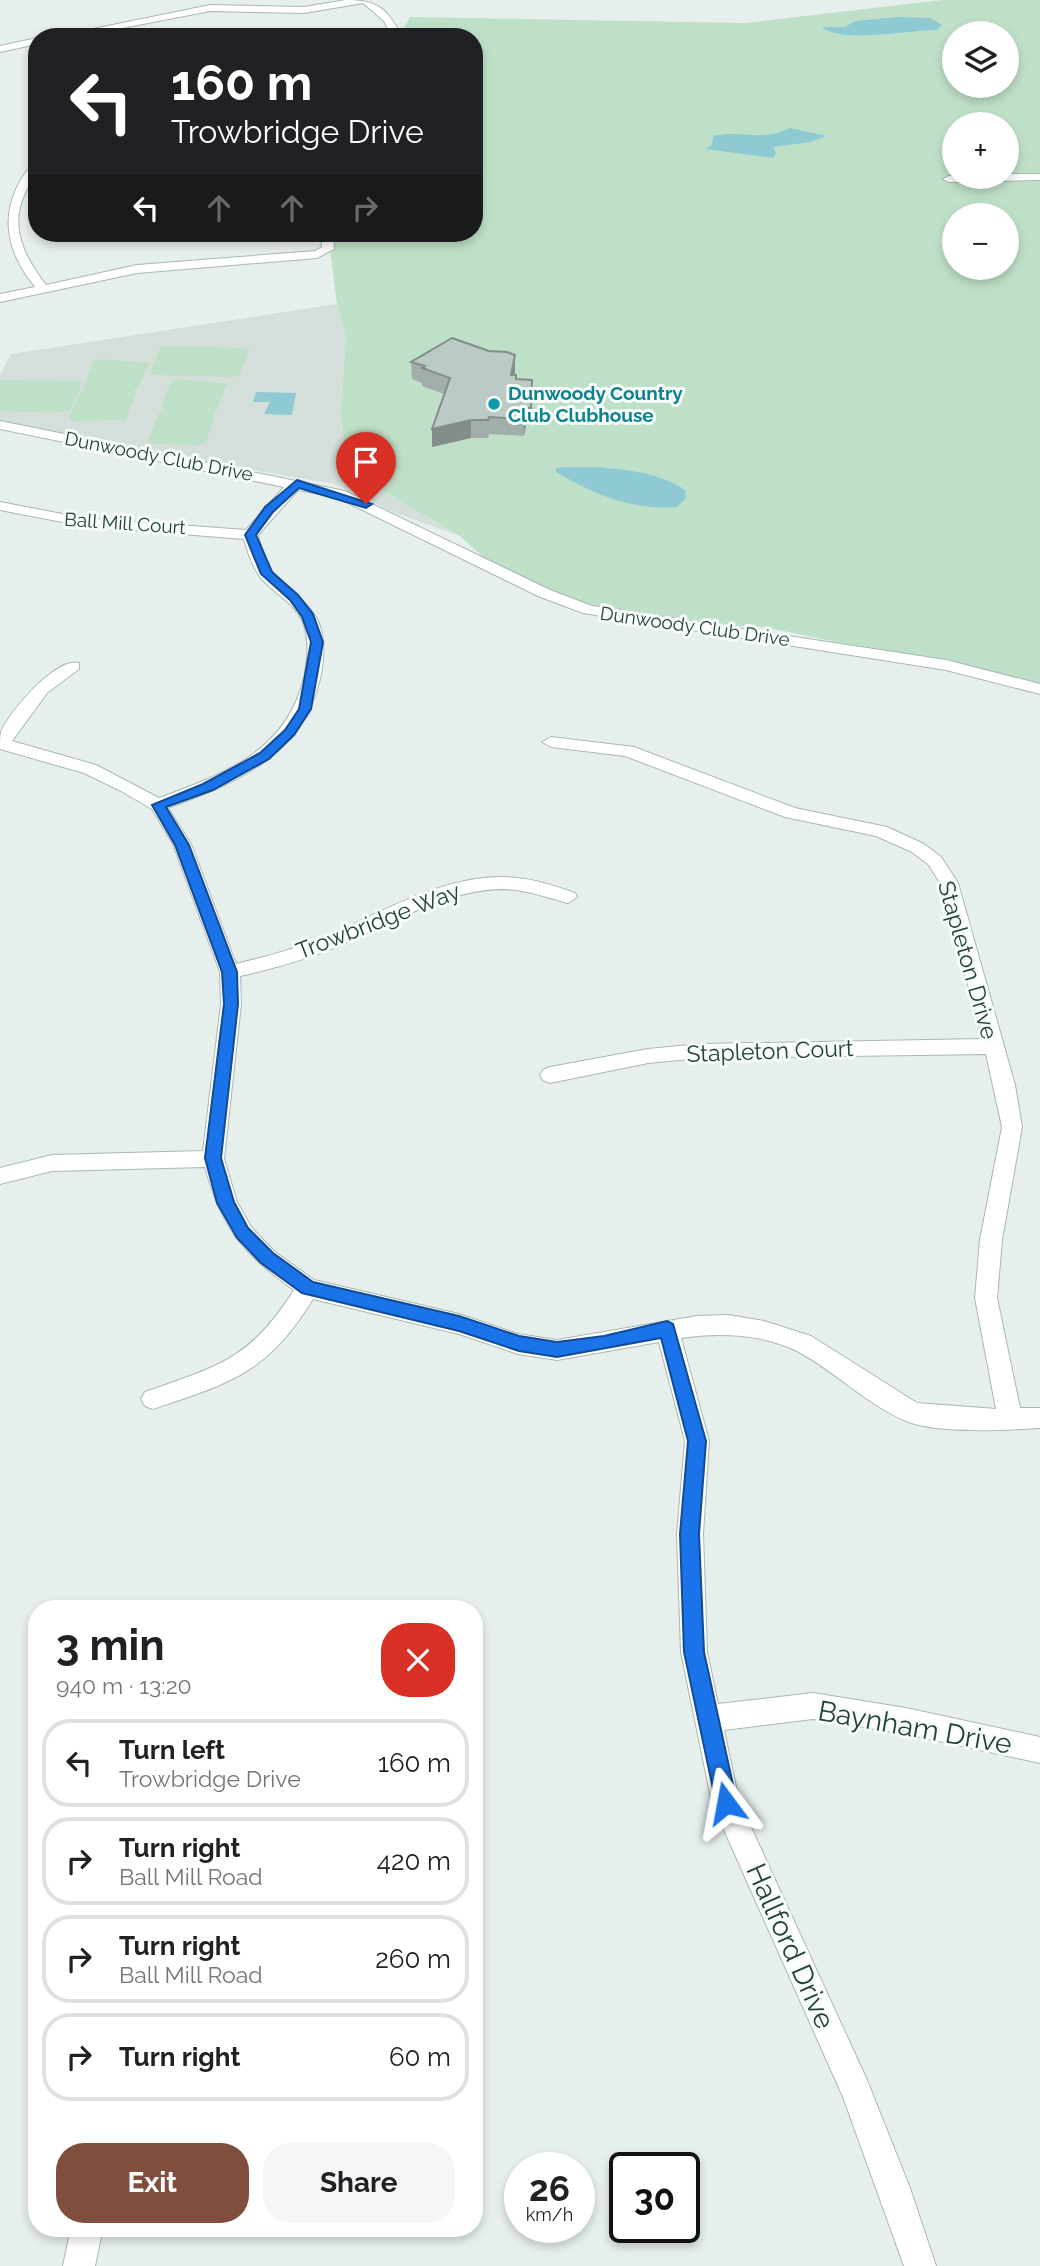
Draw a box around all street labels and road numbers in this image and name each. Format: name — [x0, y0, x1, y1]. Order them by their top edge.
street label: Dunwoody Club Drive — [63, 427, 255, 485]
street label: Ball Mill Court — [64, 508, 187, 538]
street label: Dunwoody Club Drive — [599, 602, 791, 650]
street label: Trowbridge Way — [292, 877, 464, 964]
street label: Stapleton Drive — [933, 878, 1004, 1042]
street label: Stapleton Court — [686, 1034, 854, 1067]
street label: Baynham Drive — [815, 1694, 1014, 1761]
street label: Hallford Drive — [739, 1859, 842, 2034]

